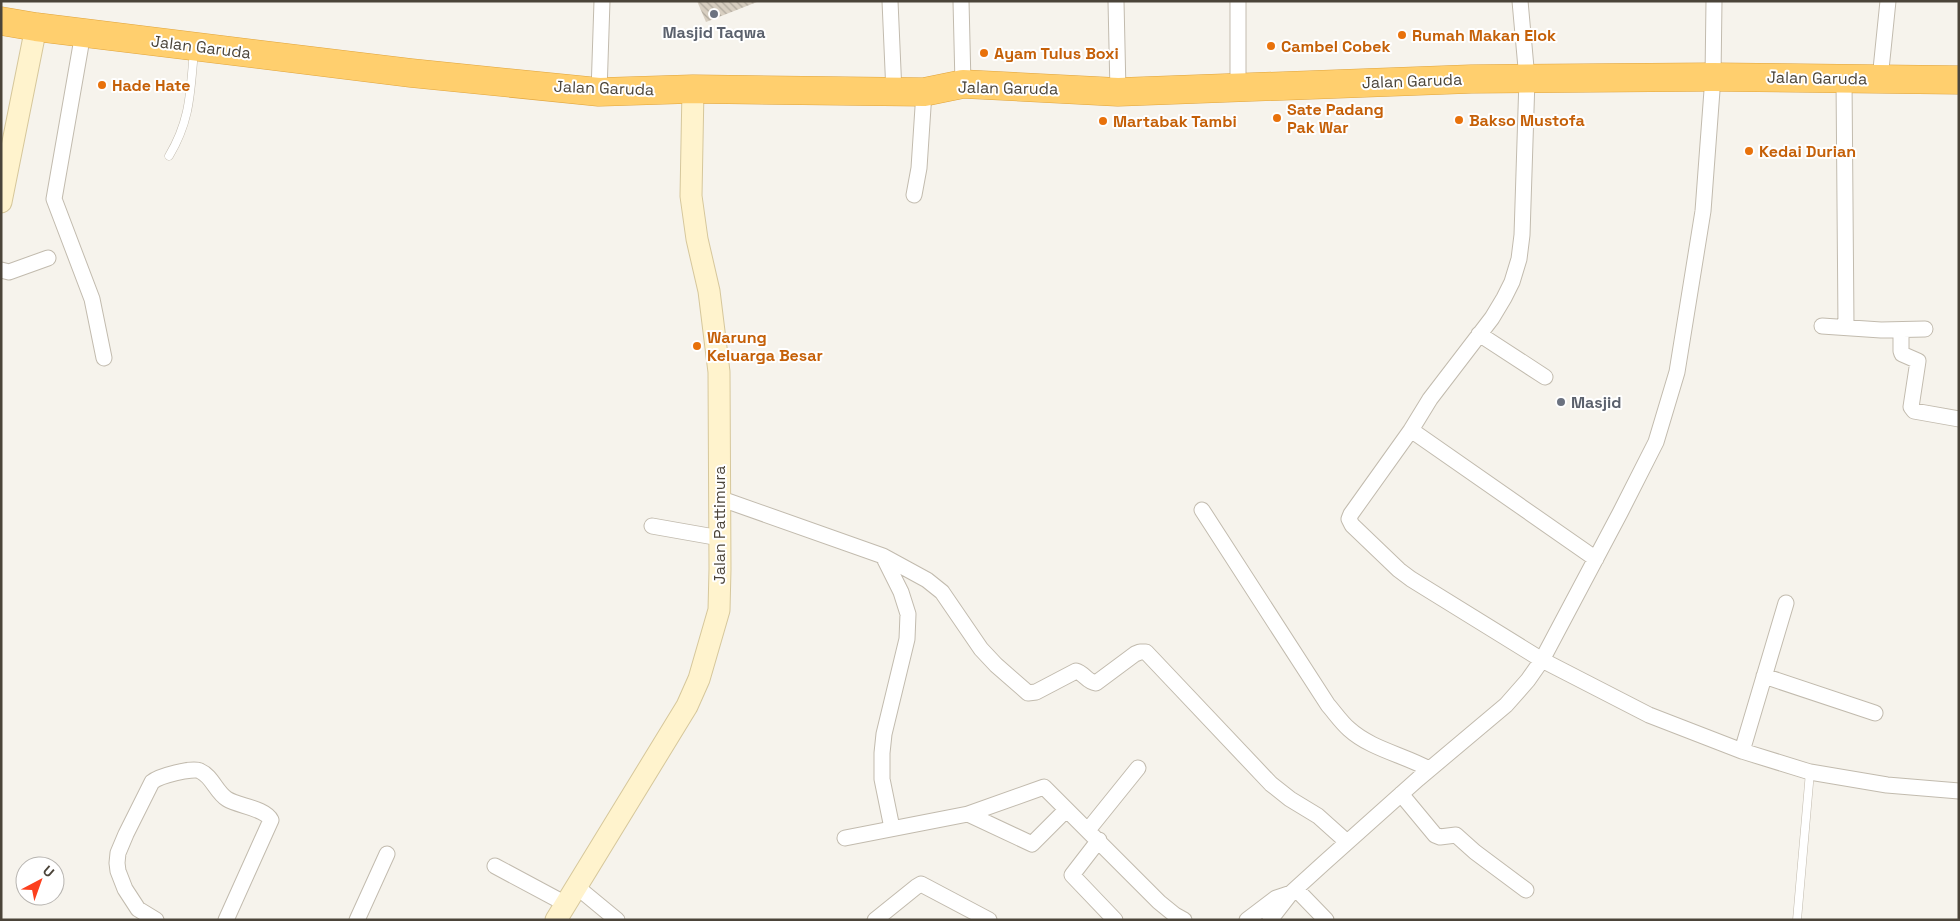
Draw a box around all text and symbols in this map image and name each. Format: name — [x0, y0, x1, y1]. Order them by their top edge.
marker: Masjid Taqwa — [708, 8, 720, 20]
place label: Masjid Taqwa — [662, 22, 766, 43]
place label: Rumah Makan Elok — [1412, 25, 1556, 46]
marker: Rumah Makan Elok — [1396, 29, 1408, 41]
street label: Jalan Garuda — [150, 30, 252, 64]
place label: Cambel Cobek — [1281, 36, 1391, 57]
marker: Cambel Cobek — [1265, 40, 1277, 52]
place label: Ayam Tulus Boxi — [994, 43, 1119, 64]
marker: Ayam Tulus Boxi — [978, 47, 990, 59]
street label: Jalan Garuda — [1767, 67, 1867, 89]
street label: Jalan Garuda — [1361, 69, 1463, 93]
place label: Hade Hate — [112, 75, 191, 96]
street label: Jalan Garuda — [553, 76, 655, 100]
street label: Jalan Garuda — [958, 77, 1058, 99]
marker: Hade Hate — [96, 79, 108, 91]
place label: Sate Padang Pak War — [1287, 99, 1384, 138]
place label: Bakso Mustofa — [1469, 110, 1585, 131]
place label: Martabak Tambi — [1113, 111, 1237, 132]
marker: Sate Padang Pak War — [1271, 112, 1283, 124]
marker: Bakso Mustofa — [1453, 114, 1465, 126]
marker: Martabak Tambi — [1097, 115, 1109, 127]
place label: Kedai Durian — [1759, 141, 1856, 162]
marker: Kedai Durian — [1743, 145, 1755, 157]
place label: Warung Keluarga Besar — [707, 327, 823, 366]
marker: Warung Keluarga Besar — [691, 340, 703, 352]
place label: Masjid — [1571, 392, 1621, 413]
marker: Masjid — [1555, 396, 1567, 408]
street label: Jalan Pattimura — [709, 466, 730, 584]
north arrow — [15, 856, 65, 906]
text: U — [39, 861, 58, 881]

